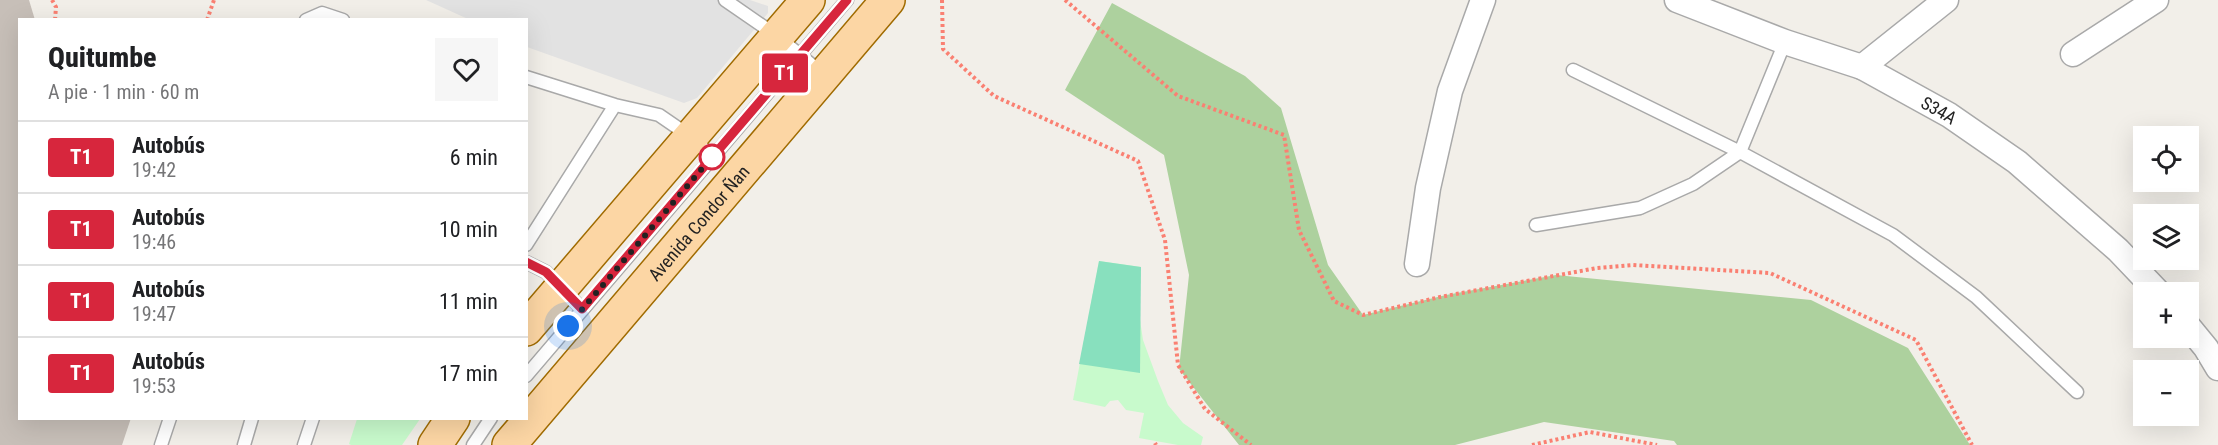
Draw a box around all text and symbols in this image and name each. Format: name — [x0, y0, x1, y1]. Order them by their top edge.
button: heart — [435, 38, 498, 101]
text: Quitumbe — [48, 41, 156, 74]
line badge: T1 — [758, 54, 812, 92]
text: T1 — [774, 61, 796, 85]
text: A pie · 1 min · 60 m — [48, 80, 199, 104]
street label: S34A — [1918, 91, 1962, 128]
map controls — [2133, 126, 2199, 426]
button: locate — [2133, 126, 2199, 192]
text: Autobús — [132, 133, 205, 158]
unlabelled marker — [699, 144, 725, 170]
text: T1 — [70, 145, 92, 169]
text: 6 min — [450, 145, 498, 170]
text: 19:42 — [132, 158, 176, 182]
street label: Avenida Condor Ñan — [643, 161, 753, 285]
button: layers — [2133, 204, 2199, 270]
text: Autobús — [132, 205, 205, 230]
text: T1 — [70, 217, 92, 241]
text: 10 min — [439, 217, 498, 242]
text: 19:46 — [132, 230, 176, 254]
text: Autobús — [132, 277, 205, 302]
button: + — [2133, 282, 2199, 348]
text: T1 — [70, 289, 92, 313]
text: 11 min — [439, 289, 498, 314]
text: 19:47 — [132, 302, 176, 326]
your location — [553, 311, 583, 341]
text: Autobús — [132, 349, 205, 374]
button: − — [2133, 360, 2199, 426]
text: T1 — [70, 361, 92, 385]
text: 17 min — [439, 361, 498, 386]
text: 19:53 — [132, 374, 176, 398]

